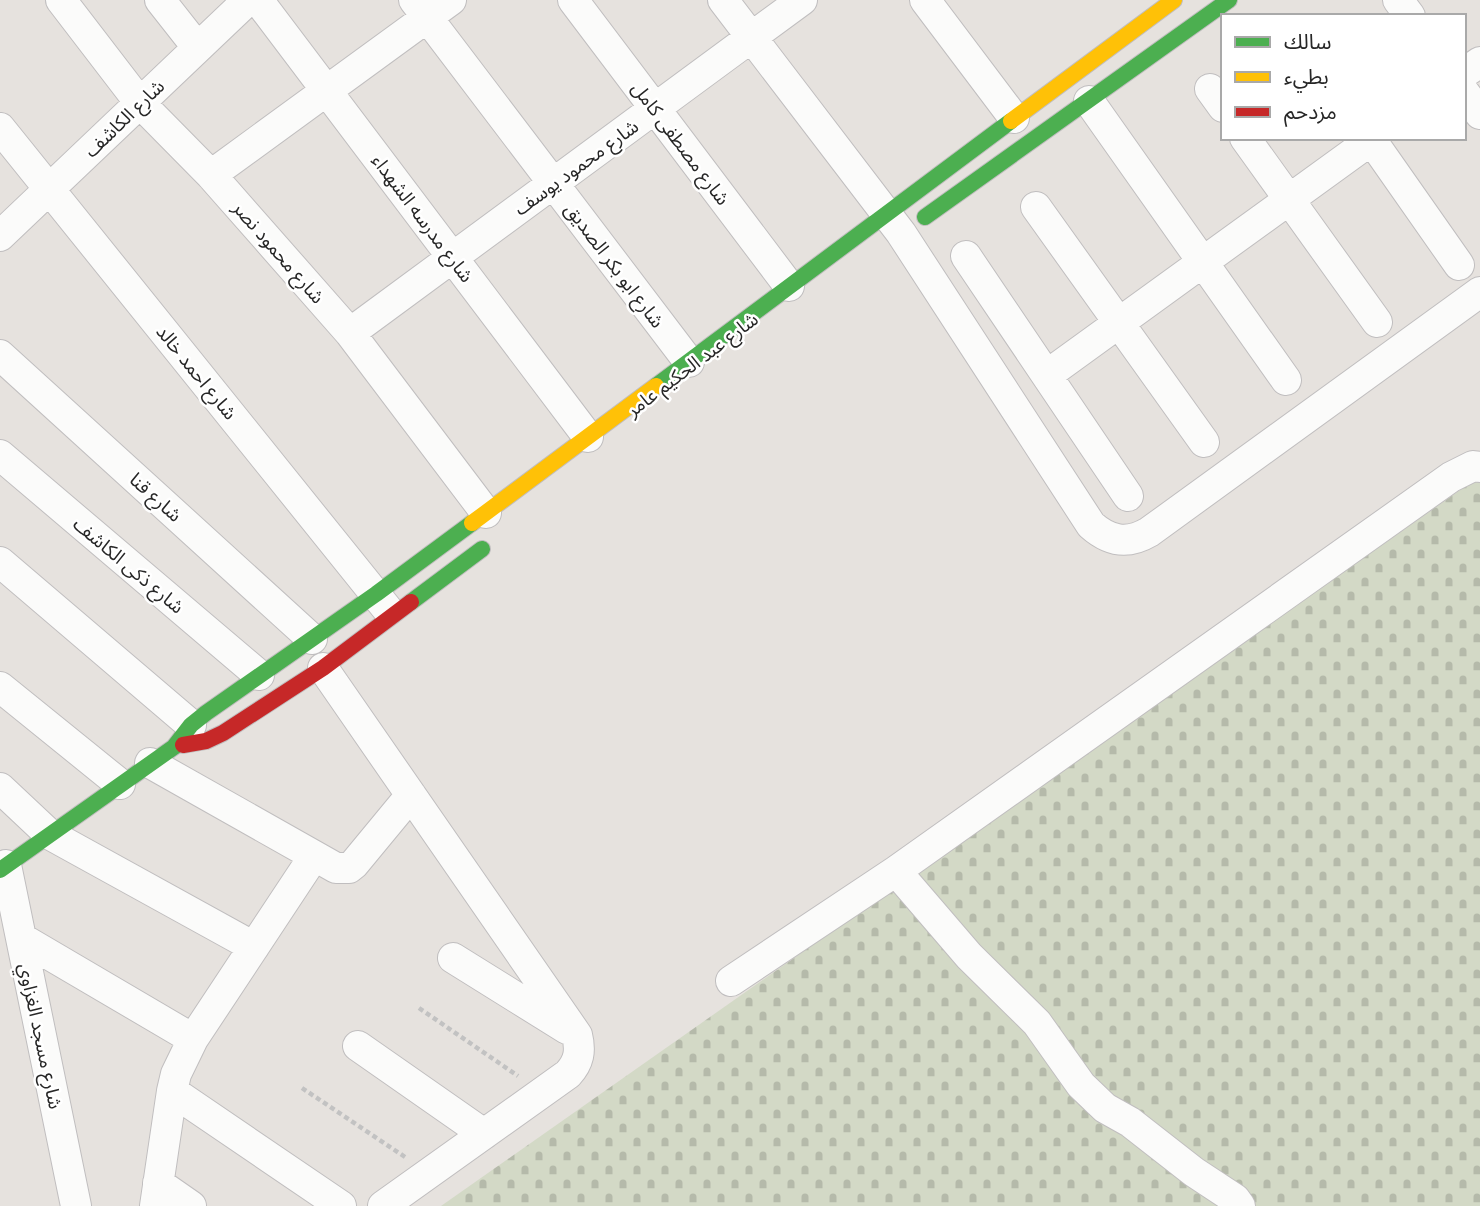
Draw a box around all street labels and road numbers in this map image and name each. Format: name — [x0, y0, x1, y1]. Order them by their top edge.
street label: شارع الكاشف — [80, 75, 170, 164]
street label: شارع مصطفى كامل — [625, 77, 734, 211]
street label: شارع محمود يوسف — [510, 115, 644, 222]
street label: شارع مدرسه الشهداء — [365, 150, 478, 288]
street label: شارع محمود نصر — [226, 196, 329, 310]
street label: شارع ابو بكر الصديق — [558, 198, 669, 334]
street label: شارع عبد الحكيم عامر — [621, 307, 764, 424]
street label: شارع احمد خالد — [150, 320, 242, 426]
street label: شارع قنا — [123, 468, 187, 528]
street label: شارع ذكى الكاشف — [67, 512, 189, 620]
street label: شارع مسجد الغزاوي — [10, 961, 67, 1112]

